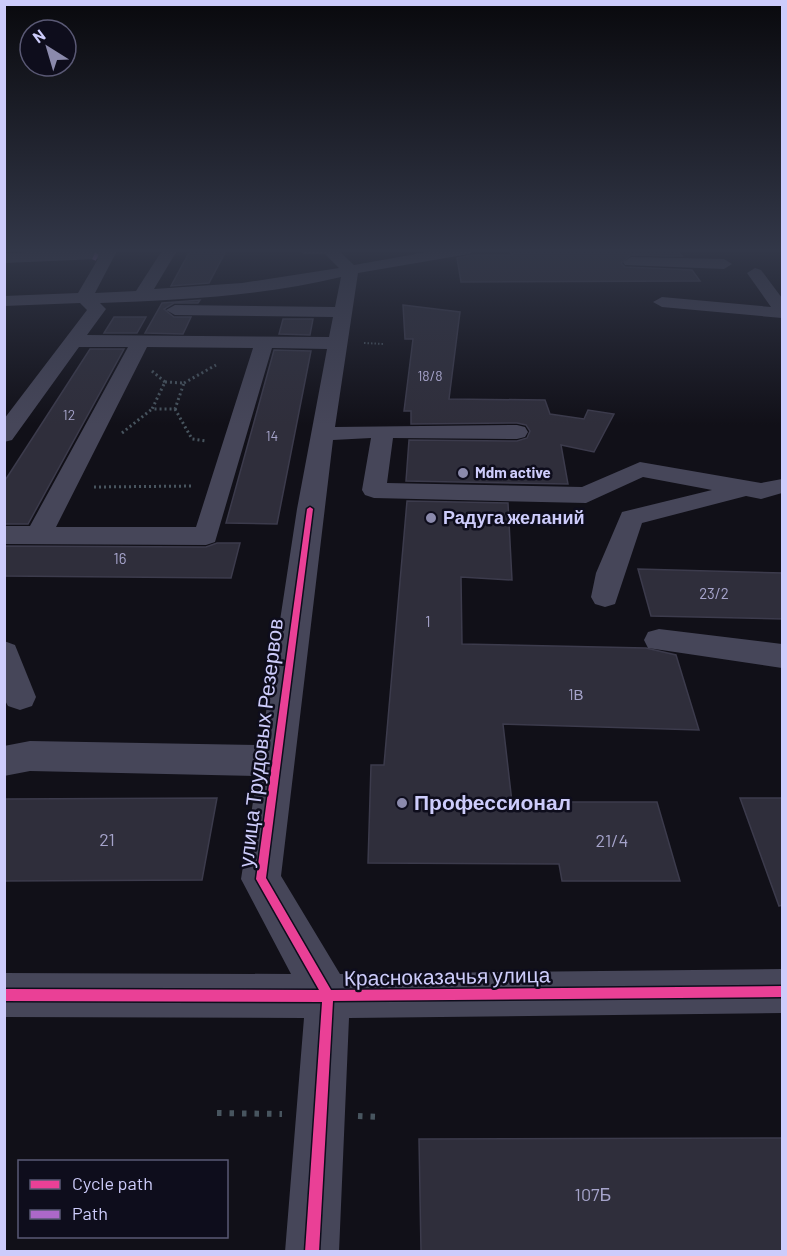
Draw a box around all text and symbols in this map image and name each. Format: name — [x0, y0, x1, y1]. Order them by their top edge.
north arrow — [18, 18, 78, 78]
text: N — [29, 25, 49, 46]
house number: 18/8 — [417, 367, 443, 384]
house number: 12 — [63, 406, 75, 423]
house number: 14 — [266, 427, 278, 444]
place label: Mdm active — [475, 463, 551, 481]
marker: Mdm active — [456, 466, 470, 480]
place label: Радуга желаний — [443, 506, 585, 528]
marker: Радуга желаний — [424, 511, 438, 525]
house number: 16 — [114, 549, 126, 567]
house number: 23/2 — [699, 584, 729, 602]
house number: 1 — [425, 612, 431, 630]
street label: улица Трудовых Резервов — [232, 617, 287, 869]
house number: 1В — [568, 685, 584, 703]
place label: Профессионал — [414, 789, 571, 814]
marker: Профессионал — [395, 796, 409, 810]
house number: 21 — [99, 828, 115, 850]
house number: 21/4 — [596, 829, 628, 851]
street label: Красноказачья улица — [344, 961, 551, 990]
legend — [18, 1160, 228, 1238]
text: Cycle path — [72, 1172, 153, 1194]
house number: 107Б — [575, 1183, 611, 1205]
text: Path — [72, 1202, 108, 1224]

